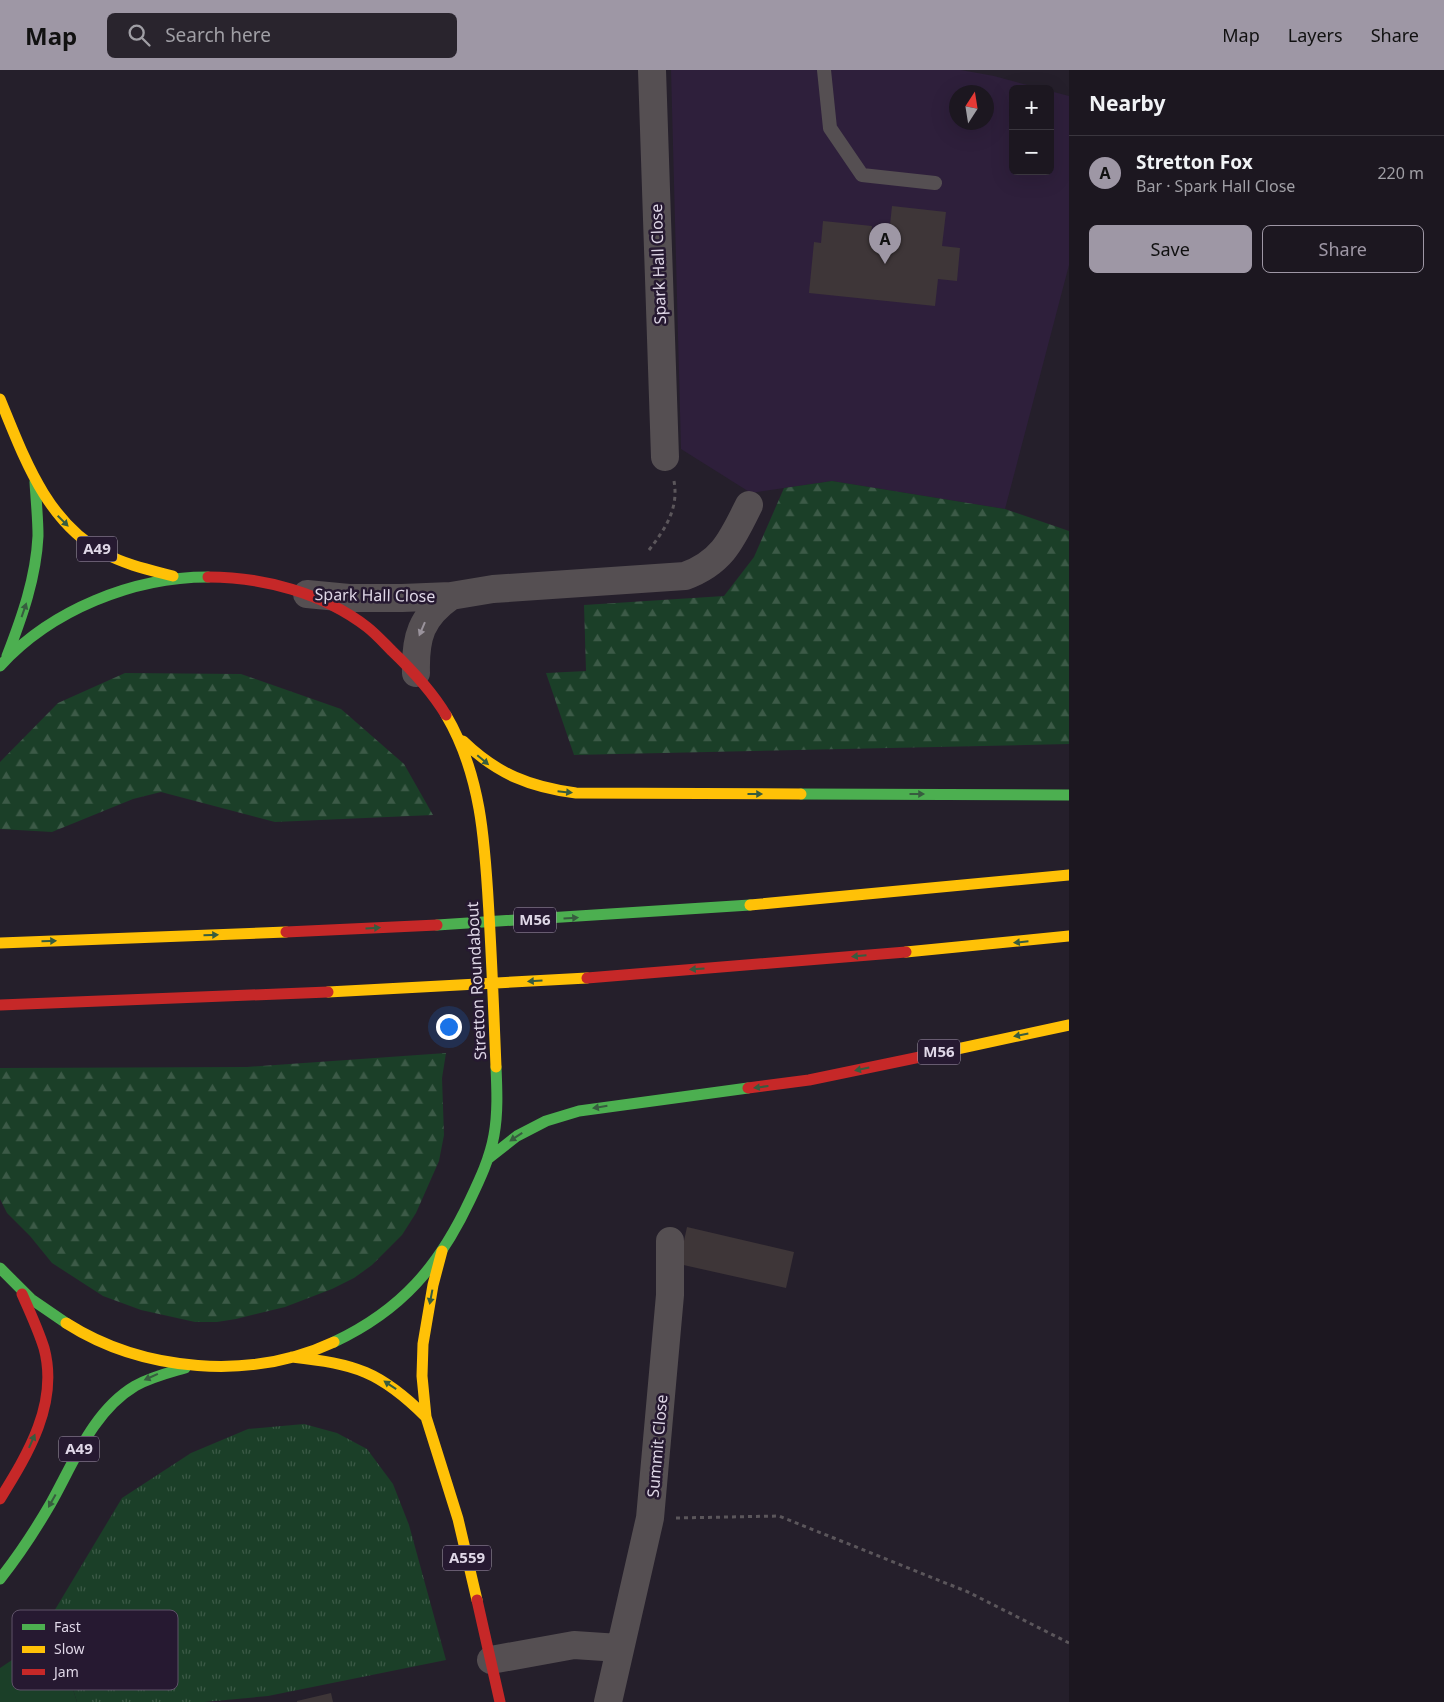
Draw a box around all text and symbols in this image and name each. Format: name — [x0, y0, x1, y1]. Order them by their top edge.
search box — [107, 13, 457, 58]
text: Map — [25, 19, 77, 52]
icon: search — [125, 21, 153, 49]
text: Search here — [165, 22, 271, 48]
text: Map — [1222, 23, 1260, 47]
text: Layers — [1288, 23, 1343, 47]
text: Share — [1371, 23, 1419, 47]
north arrow — [949, 85, 994, 130]
map controls — [1009, 85, 1054, 175]
button: + — [1009, 85, 1054, 130]
text: Nearby — [1089, 89, 1165, 117]
button: − — [1009, 130, 1054, 175]
text: Stretton Fox — [1136, 149, 1253, 175]
text: A — [1099, 162, 1111, 184]
text: 220 m — [1377, 162, 1424, 184]
text: Bar · Spark Hall Close — [1136, 175, 1295, 197]
street label: Spark Hall Close — [645, 203, 671, 325]
pin: A — [869, 223, 901, 264]
button: Save — [1089, 225, 1252, 273]
button: Share — [1262, 225, 1424, 273]
one-way arrow — [57, 515, 69, 527]
road number: A49 — [77, 536, 117, 562]
street label: Spark Hall Close — [314, 583, 436, 607]
one-way arrow — [21, 603, 28, 618]
one-way arrow — [418, 622, 426, 636]
one-way arrow — [477, 754, 490, 765]
one-way arrow — [558, 788, 574, 796]
one-way arrow — [747, 790, 763, 798]
one-way arrow — [909, 790, 925, 798]
street label: Stretton Roundabout — [461, 901, 491, 1061]
road number: M56 — [514, 908, 556, 932]
one-way arrow — [563, 914, 579, 922]
one-way arrow — [366, 924, 382, 932]
one-way arrow — [203, 931, 219, 939]
one-way arrow — [41, 937, 57, 945]
one-way arrow — [1012, 938, 1028, 946]
one-way arrow — [850, 953, 866, 961]
one-way arrow — [688, 966, 704, 974]
one-way arrow — [526, 977, 542, 985]
your location — [436, 1014, 462, 1040]
one-way arrow — [1014, 1031, 1029, 1039]
road number: M56 — [918, 1040, 960, 1064]
one-way arrow — [855, 1065, 870, 1073]
one-way arrow — [753, 1083, 769, 1091]
one-way arrow — [591, 1104, 607, 1112]
one-way arrow — [510, 1133, 523, 1142]
one-way arrow — [427, 1289, 435, 1304]
one-way arrow — [144, 1374, 158, 1382]
one-way arrow — [383, 1380, 397, 1390]
street label: Summit Close — [642, 1394, 672, 1498]
one-way arrow — [29, 1434, 37, 1448]
road number: A49 — [59, 1436, 99, 1462]
one-way arrow — [48, 1493, 56, 1508]
road number: A559 — [443, 1546, 491, 1570]
legend — [12, 1610, 178, 1690]
text: Fast — [54, 1617, 81, 1636]
text: Slow — [54, 1639, 85, 1658]
text: Jam — [52, 1662, 79, 1681]

